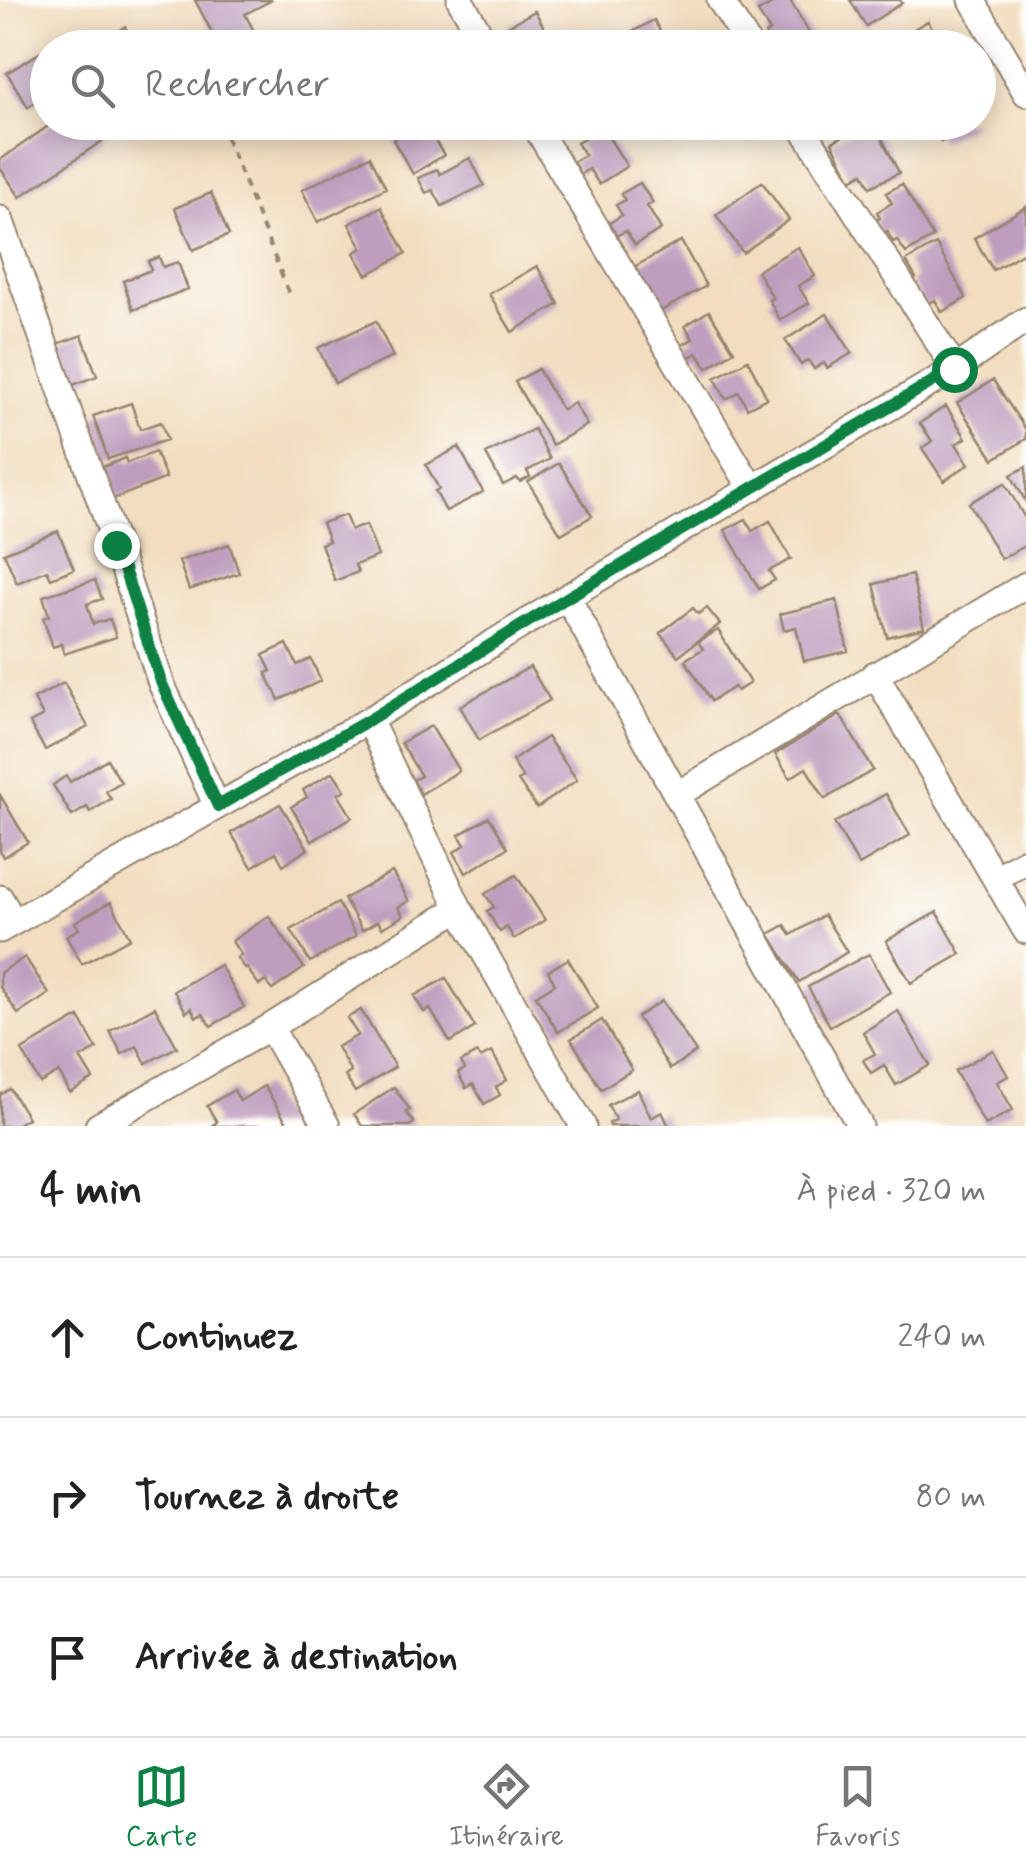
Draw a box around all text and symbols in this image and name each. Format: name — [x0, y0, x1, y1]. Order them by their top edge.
search box — [30, 30, 996, 140]
icon: search — [65, 58, 120, 113]
text: Rechercher — [145, 61, 330, 110]
route start — [932, 347, 978, 393]
route end — [94, 523, 140, 569]
text: 4 min — [40, 1164, 142, 1219]
text: À pied · 320 m — [796, 1170, 986, 1212]
icon: ahead — [40, 1310, 95, 1365]
text: Continuez — [135, 1313, 298, 1362]
text: 240 m — [898, 1316, 986, 1358]
icon: right — [40, 1470, 95, 1525]
text: Tournez à droite — [135, 1473, 399, 1522]
text: 80 m — [916, 1476, 986, 1518]
icon: arrive — [40, 1630, 95, 1685]
text: Arrivée à destination — [135, 1633, 458, 1682]
tab: Carte — [126, 1759, 197, 1856]
tab: Itinéraire — [449, 1759, 564, 1856]
tab: Favoris — [815, 1759, 900, 1856]

